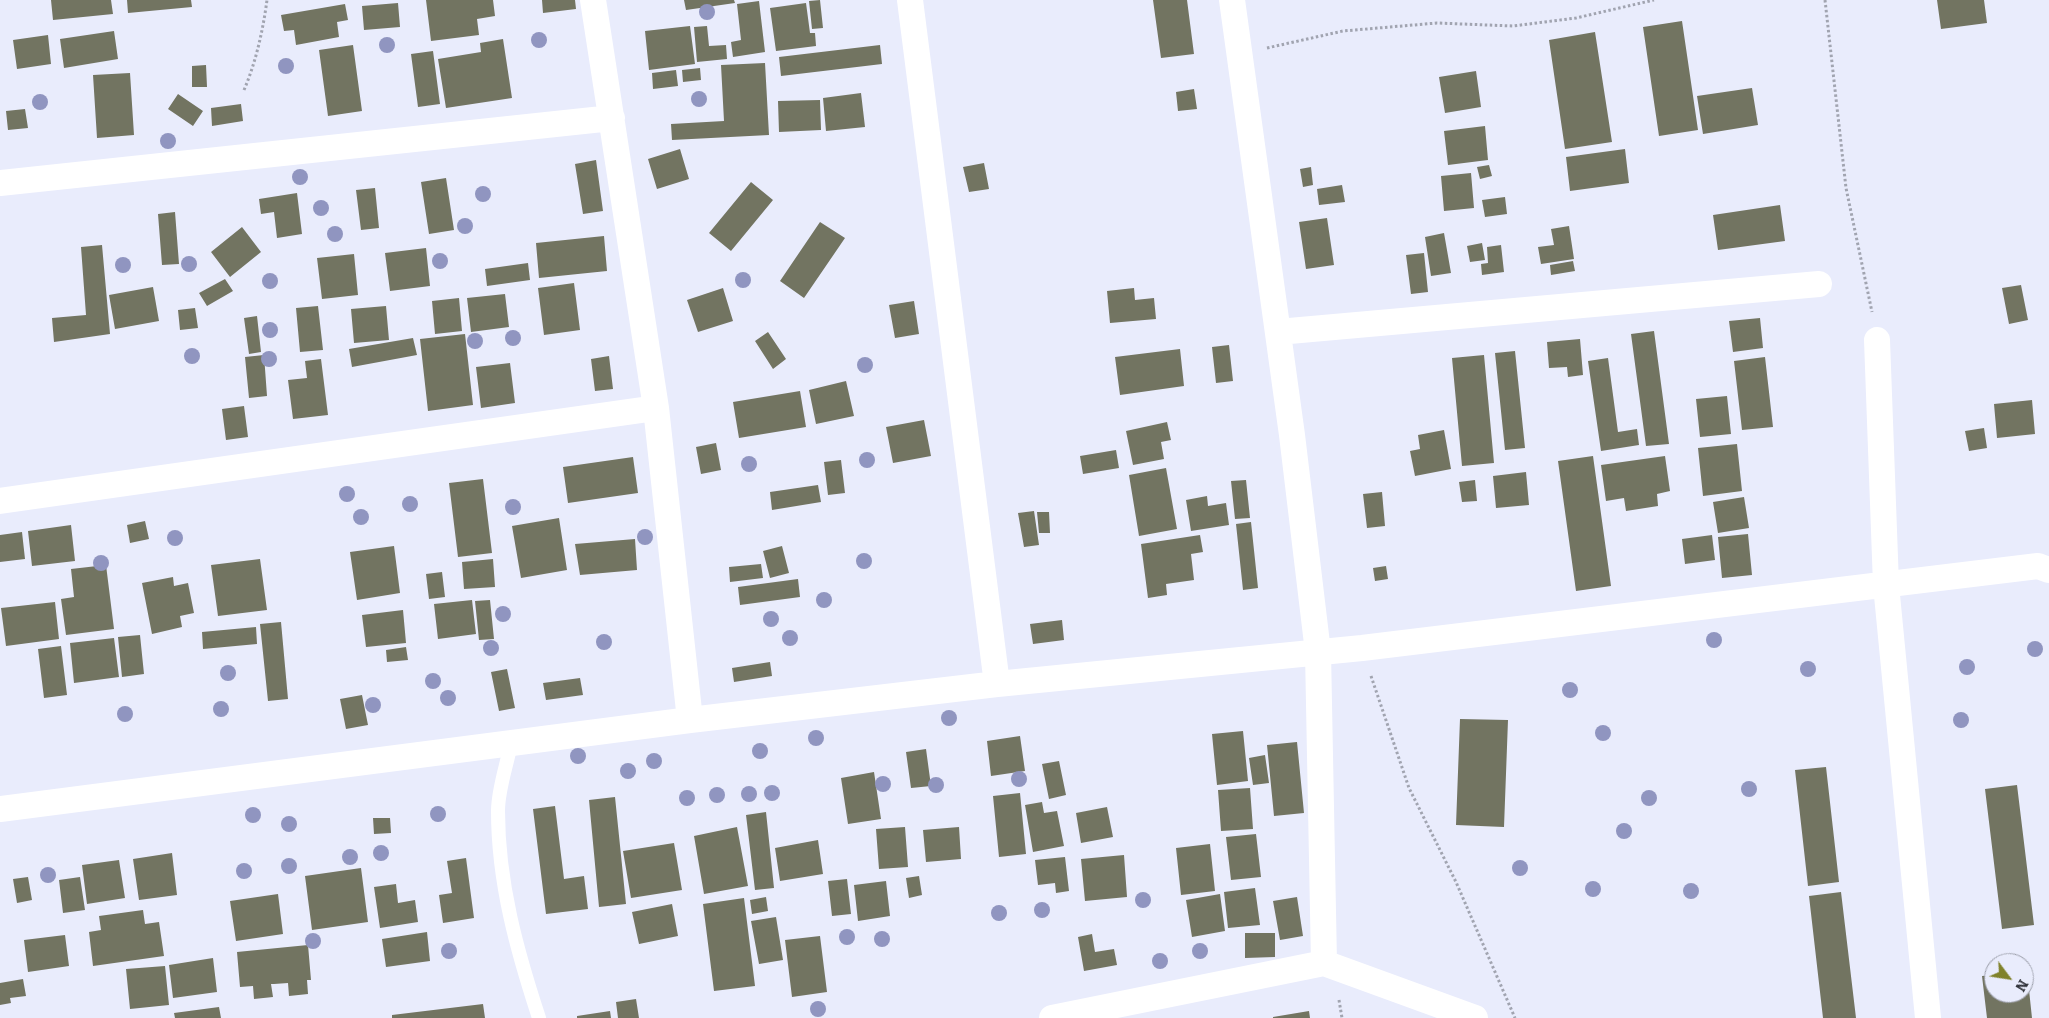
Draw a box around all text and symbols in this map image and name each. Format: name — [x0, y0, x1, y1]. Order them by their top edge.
north arrow — [1984, 953, 2034, 1003]
text: N — [2011, 976, 2031, 994]

